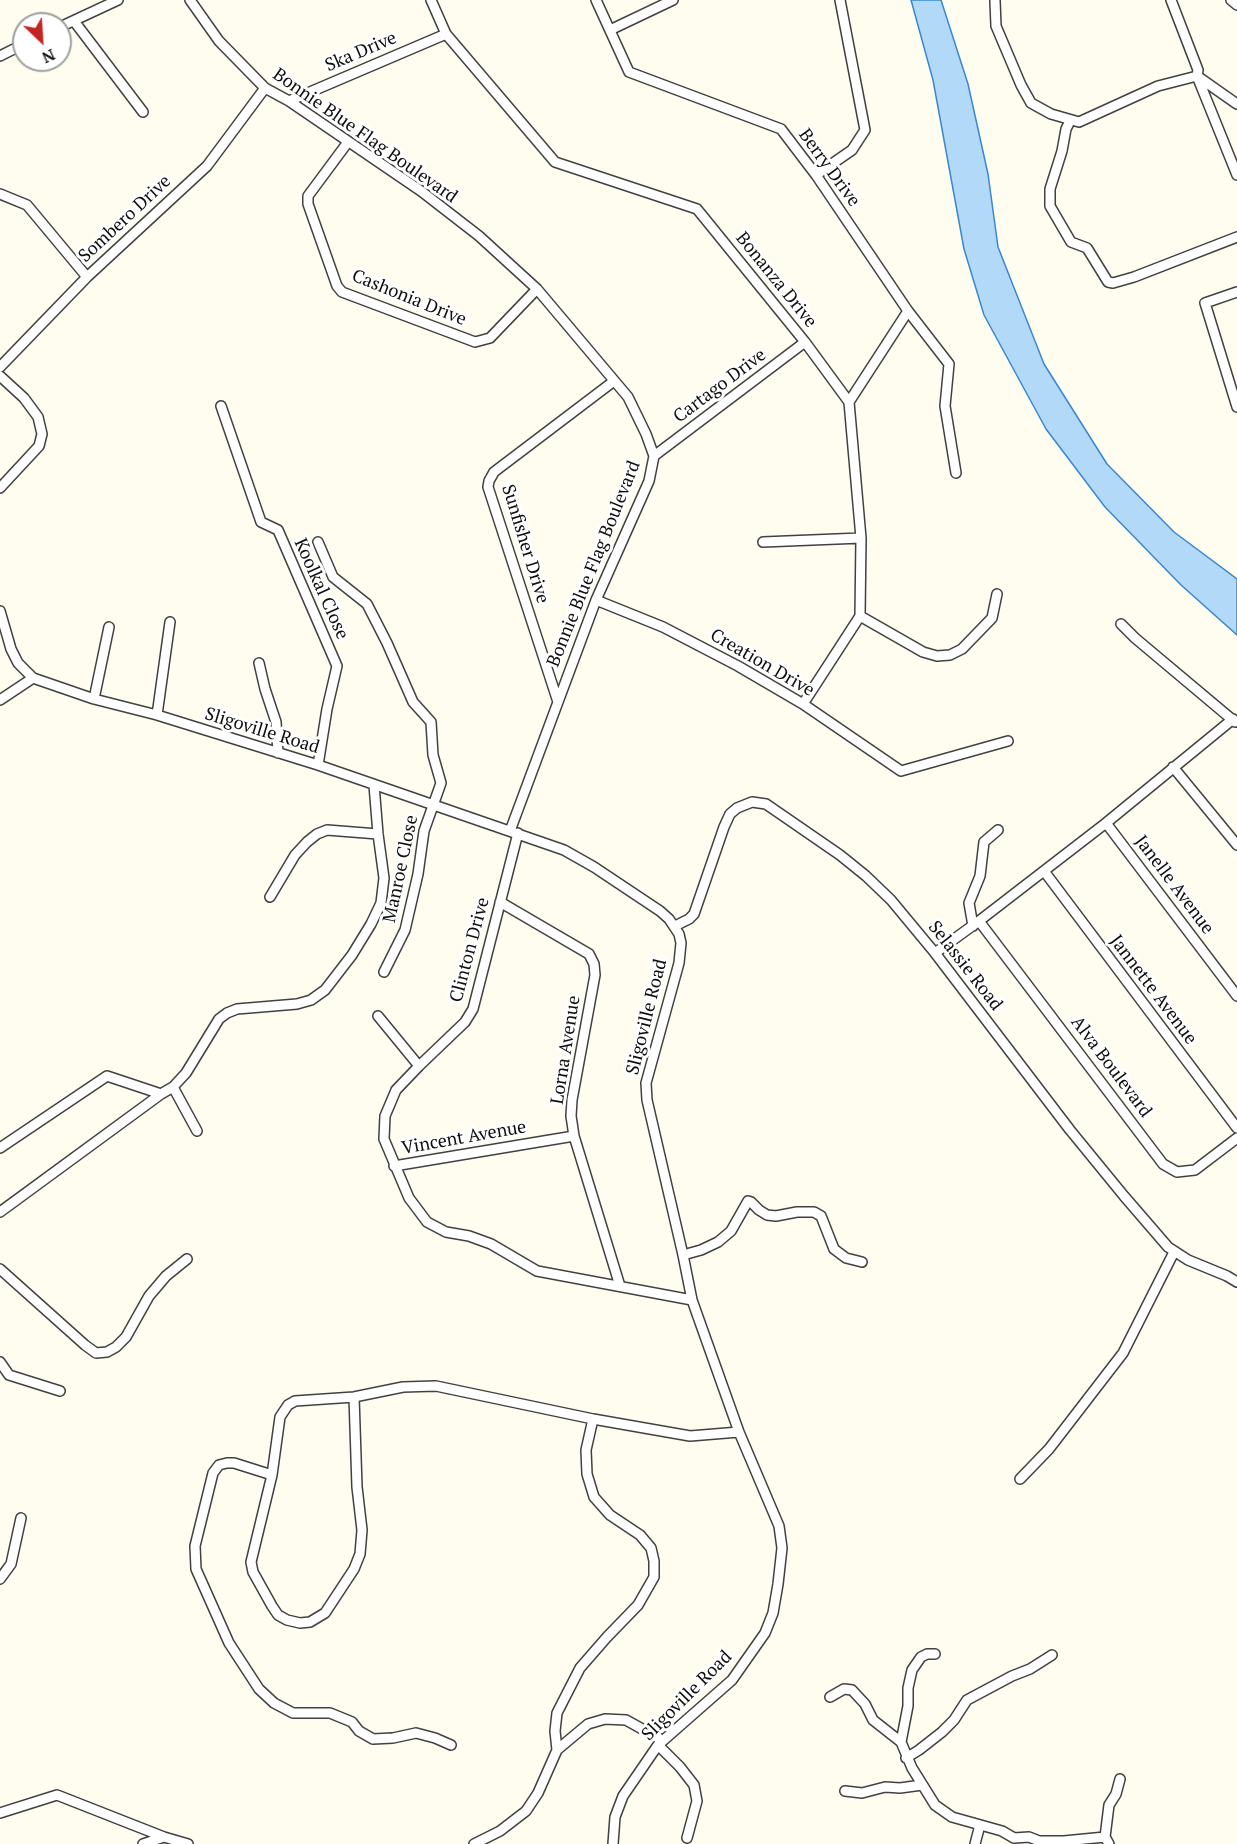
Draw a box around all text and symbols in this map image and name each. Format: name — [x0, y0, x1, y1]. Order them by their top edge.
north arrow — [12, 12, 72, 72]
street label: Ska Drive — [322, 27, 400, 77]
text: N — [39, 44, 59, 69]
street label: Bonnie Blue Flag Boulevard — [269, 64, 461, 208]
street label: Berry Drive — [794, 125, 864, 211]
street label: Sombero Drive — [74, 171, 176, 267]
street label: Bonanza Drive — [731, 228, 821, 332]
street label: Cashonia Drive — [349, 265, 469, 331]
street label: Cartago Drive — [670, 344, 770, 428]
street label: Bonnie Blue Flag Boulevard — [543, 458, 645, 670]
street label: Sunfisher Drive — [497, 482, 553, 606]
street label: Koolkal Close — [289, 535, 353, 643]
street label: Creation Drive — [706, 624, 818, 702]
street label: Sligoville Road — [202, 703, 322, 759]
street label: Manroe Close — [379, 813, 423, 925]
street label: Janelle Avenue — [1130, 831, 1218, 939]
street label: Clinton Drive — [446, 895, 494, 1005]
street label: Selassie Road — [923, 917, 1007, 1015]
street label: Jannette Avenue — [1105, 931, 1201, 1049]
street label: Sligoville Road — [622, 957, 672, 1077]
street label: Lorna Avenue — [547, 994, 585, 1106]
street label: Alva Boulevard — [1066, 1012, 1156, 1122]
street label: Vincent Avenue — [400, 1116, 528, 1160]
street label: Sligoville Road — [637, 1646, 737, 1746]

